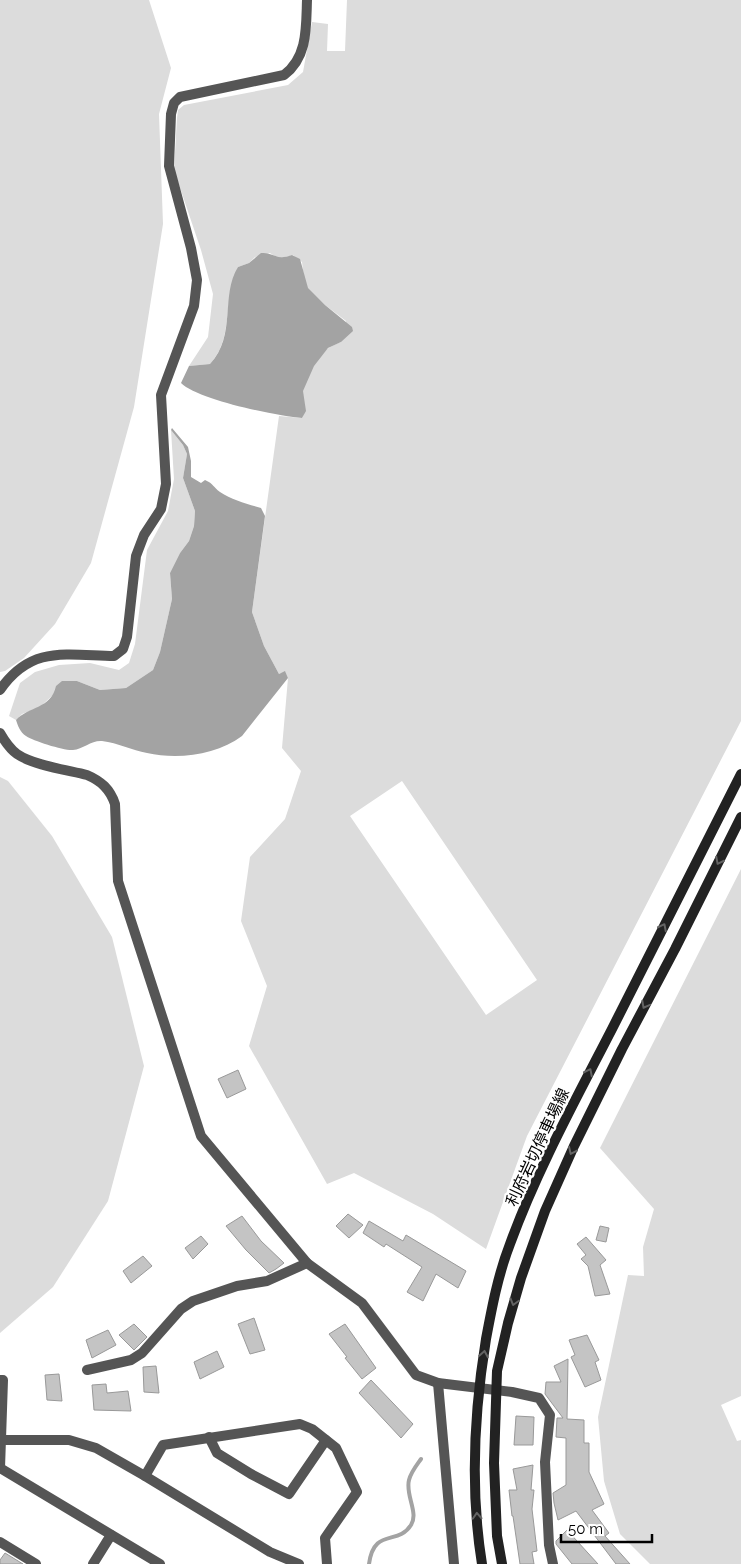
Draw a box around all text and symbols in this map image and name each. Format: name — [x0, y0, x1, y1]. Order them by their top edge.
one-way arrow — [715, 856, 725, 865]
one-way arrow — [657, 923, 667, 932]
one-way arrow — [641, 1000, 651, 1009]
one-way arrow — [583, 1068, 594, 1077]
street label: 利府岩切停車場線 — [502, 1085, 573, 1209]
one-way arrow — [568, 1146, 579, 1155]
one-way arrow — [509, 1298, 520, 1307]
one-way arrow — [478, 1349, 489, 1357]
one-way arrow — [471, 1511, 482, 1519]
scale bar — [561, 1512, 652, 1544]
text: 50 m — [568, 1520, 603, 1538]

